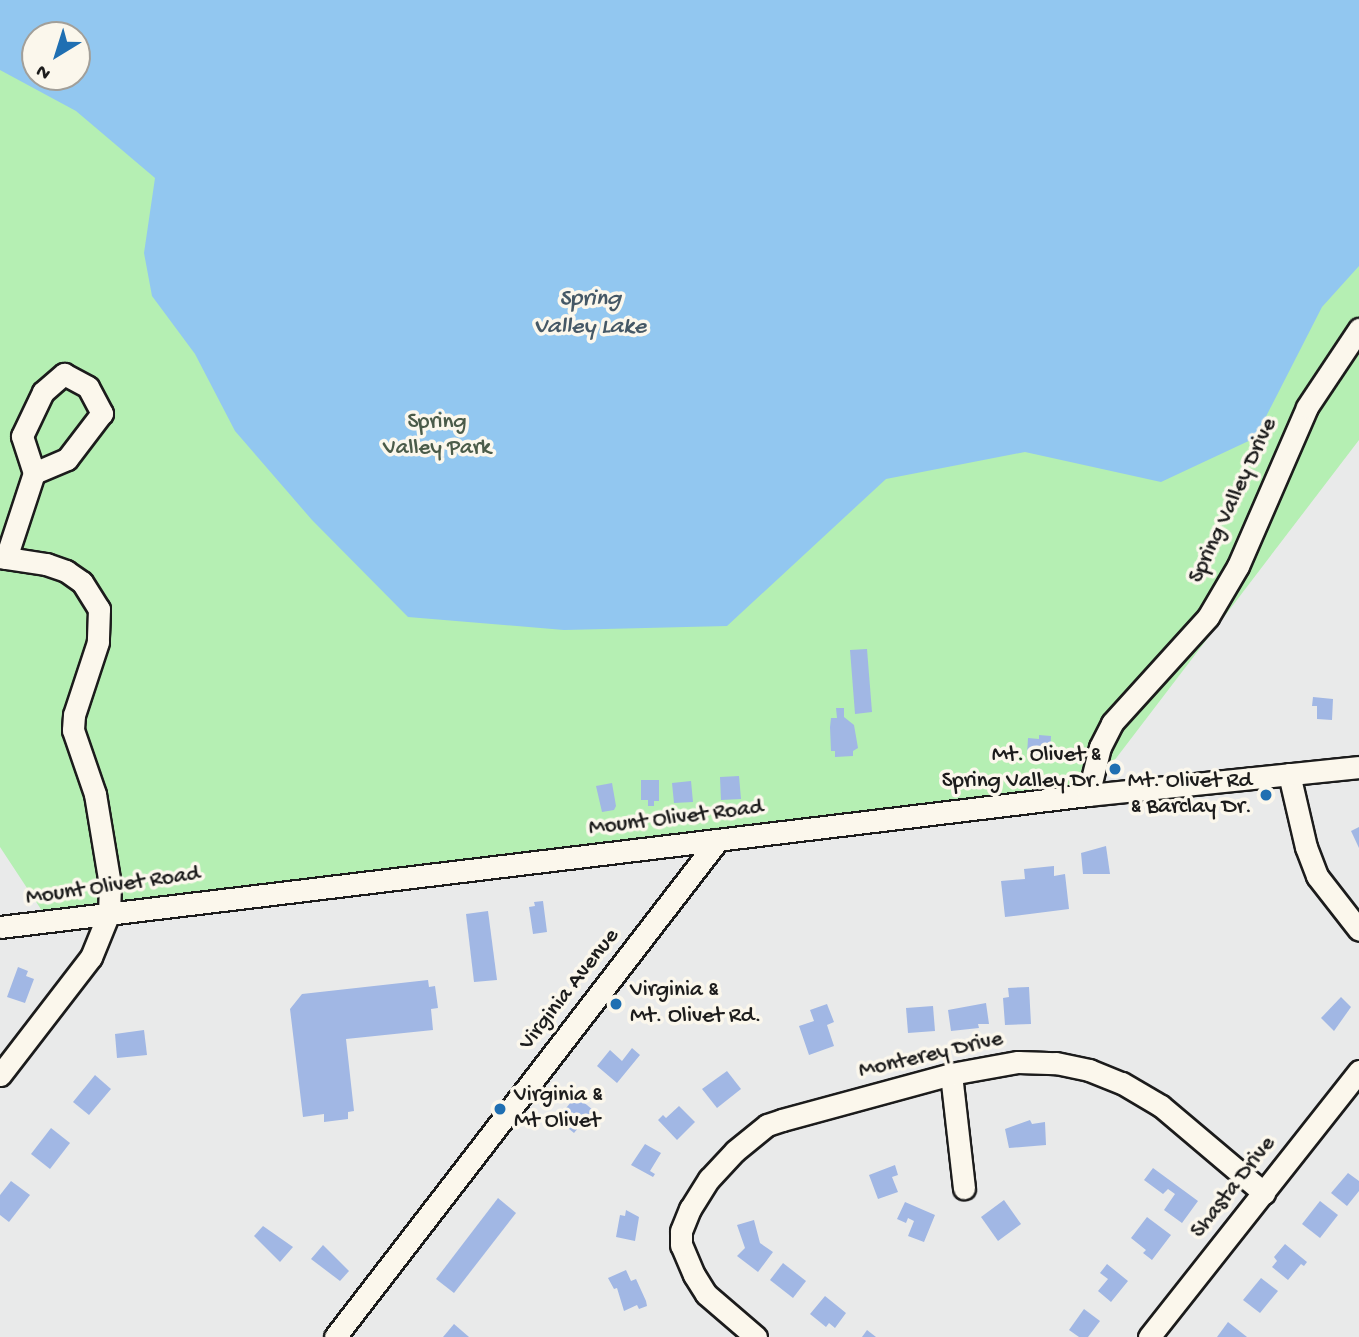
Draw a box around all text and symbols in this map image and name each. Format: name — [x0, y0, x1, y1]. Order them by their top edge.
north arrow — [21, 21, 91, 91]
text: N — [32, 58, 56, 84]
water label: Spring Valley Lake — [534, 286, 646, 342]
park label: Spring Valley Park — [383, 409, 491, 463]
street label: Spring Valley Drive — [1184, 414, 1284, 588]
place label: Mt. Olivet & Spring Valley Dr. — [942, 742, 1101, 796]
marker: Mt. Olivet & Spring Valley Dr. — [1107, 761, 1123, 777]
place label: Mt. Olivet Rd & Barclay Dr. — [1128, 768, 1252, 822]
marker: Mt. Olivet Rd & Barclay Dr. — [1258, 787, 1274, 803]
street label: Mount Olivet Road — [587, 795, 765, 843]
street label: Mount Olivet Road — [24, 861, 202, 913]
street label: Virginia Avenue — [514, 923, 626, 1057]
place label: Virginia & Mt. Olivet Rd. — [630, 977, 762, 1031]
marker: Virginia & Mt. Olivet Rd. — [608, 996, 624, 1012]
street label: Monterey Drive — [856, 1026, 1006, 1086]
place label: Virginia & Mt Olivet — [514, 1082, 603, 1136]
marker: Virginia & Mt Olivet — [492, 1101, 508, 1117]
street label: Shasta Drive — [1186, 1131, 1282, 1245]

